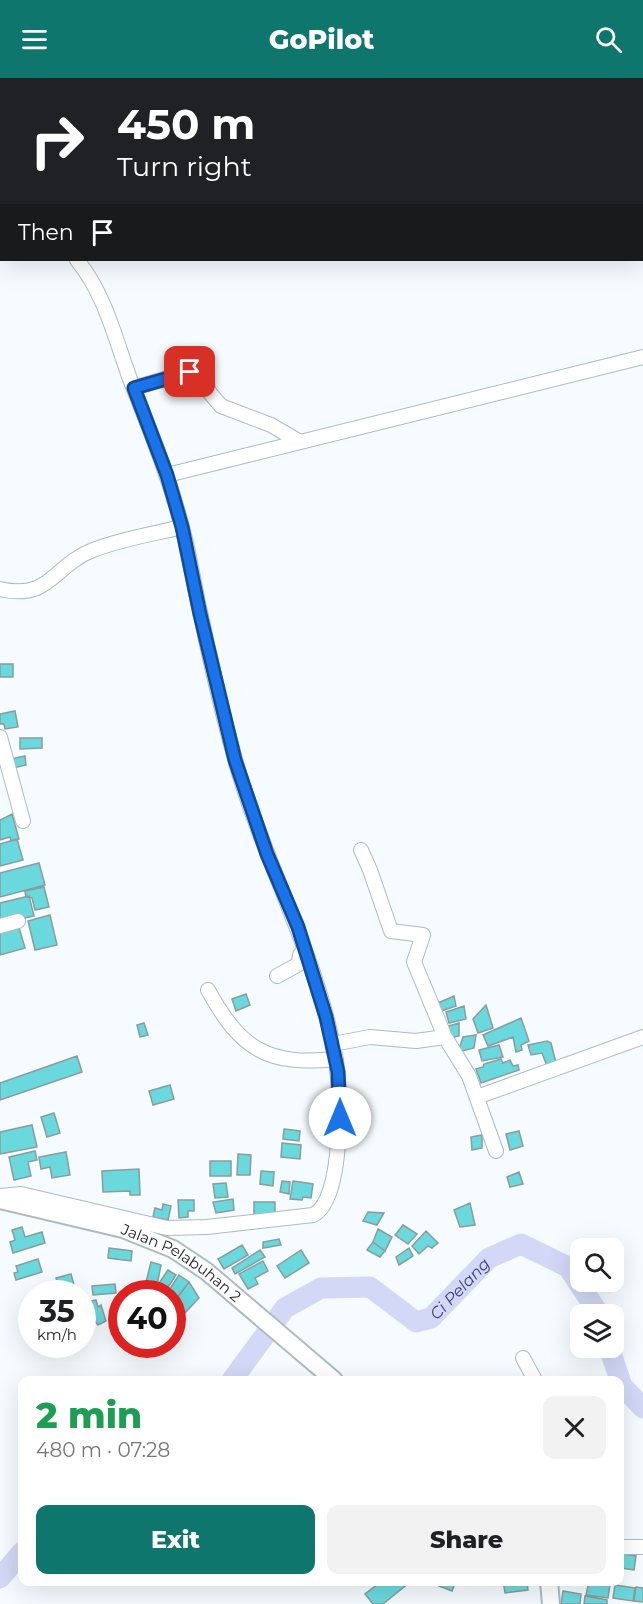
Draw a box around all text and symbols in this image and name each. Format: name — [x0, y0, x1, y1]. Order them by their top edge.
icon: menu — [18, 23, 51, 56]
text: GoPilot — [269, 23, 374, 56]
icon: search — [592, 23, 625, 56]
text: 450 m — [117, 98, 255, 150]
icon: right — [18, 102, 96, 180]
text: Turn right — [117, 150, 252, 183]
icon: arrive — [86, 216, 119, 249]
text: Then — [18, 219, 74, 246]
pin — [164, 346, 215, 397]
icon: arrive — [173, 355, 206, 388]
position arrow — [308, 1086, 372, 1150]
street label: Jalan Pelabuhan 2 — [118, 1219, 245, 1306]
map controls — [570, 1238, 624, 1358]
button: search — [570, 1238, 624, 1292]
water label: Ci Pelang — [426, 1254, 494, 1323]
speed limit sign: 40 — [108, 1280, 186, 1358]
text: 35 — [39, 1293, 75, 1330]
button: layers — [570, 1304, 624, 1358]
text: km/h — [37, 1325, 77, 1344]
text: 2 min — [36, 1393, 142, 1437]
button: close — [543, 1396, 606, 1459]
text: 480 m · 07:28 — [36, 1438, 170, 1462]
button: Exit — [36, 1505, 315, 1574]
button: Share — [327, 1505, 606, 1574]

